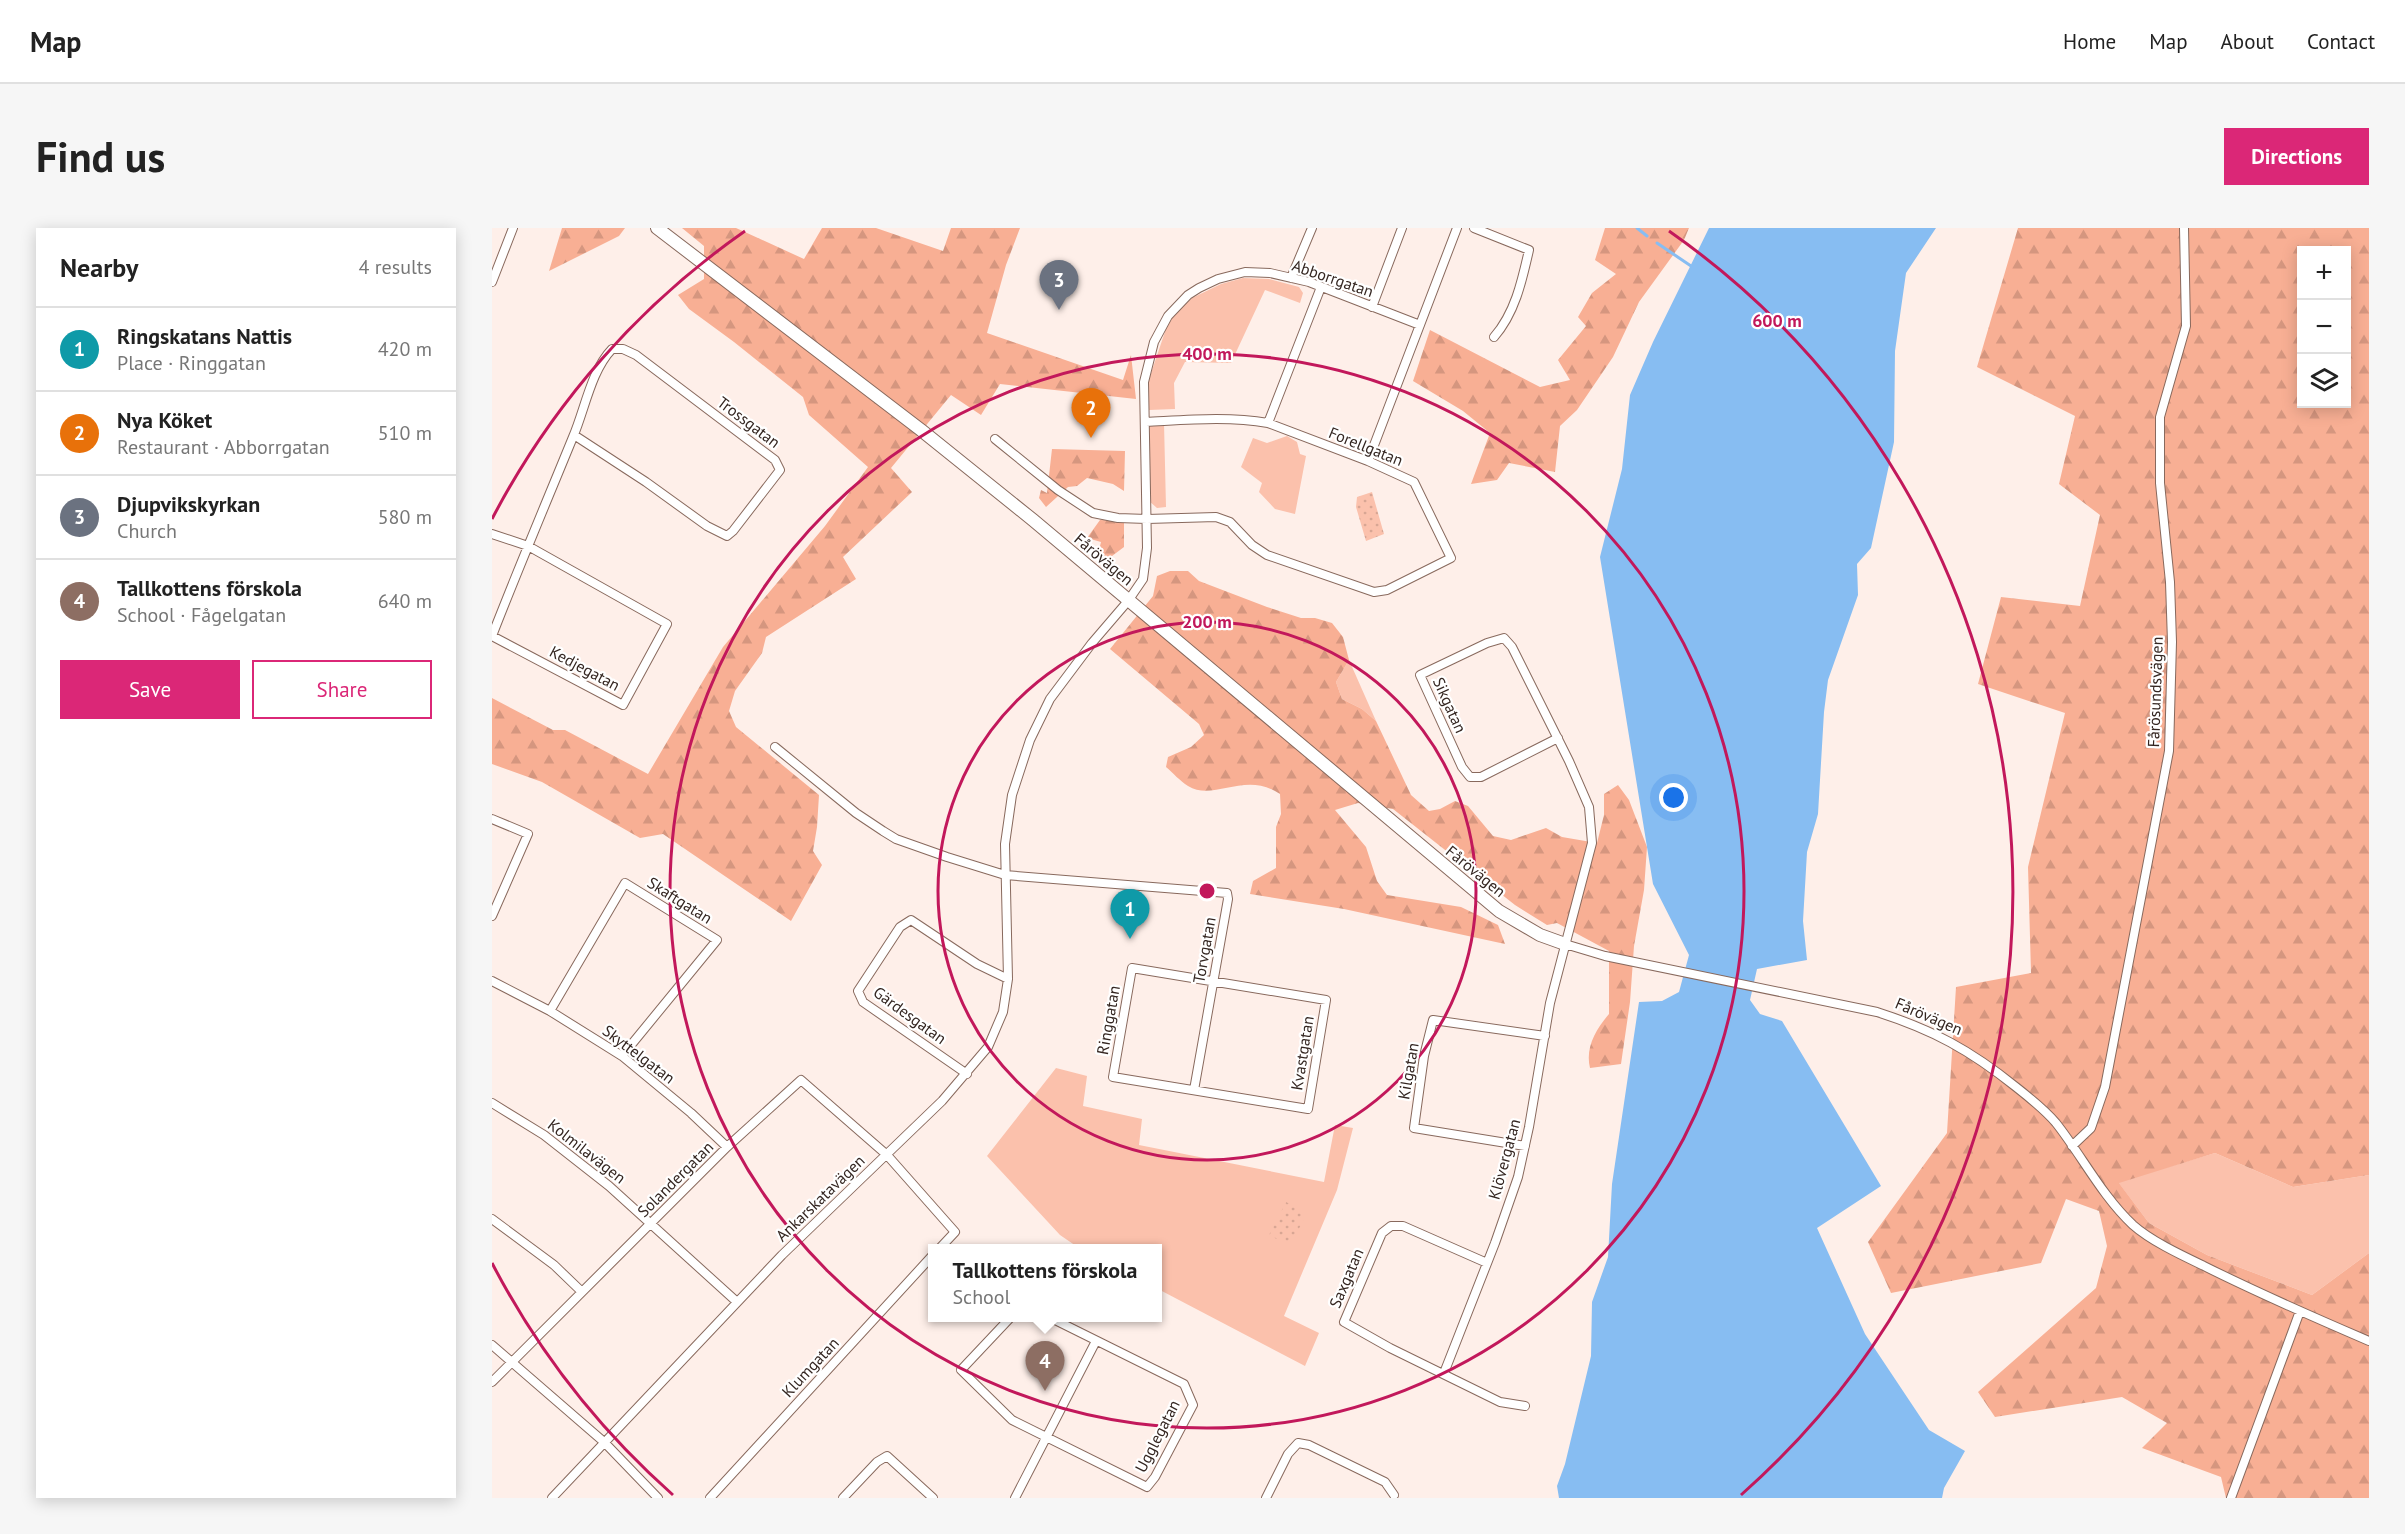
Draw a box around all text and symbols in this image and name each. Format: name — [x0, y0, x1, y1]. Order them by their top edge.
text: Map — [30, 23, 81, 60]
text: Home — [2063, 28, 2116, 55]
text: Map — [2149, 28, 2188, 55]
text: About — [2221, 28, 2274, 55]
text: Contact — [2307, 28, 2375, 55]
button: Directions — [2224, 128, 2369, 185]
text: Find us — [36, 129, 165, 184]
map controls — [2297, 246, 2351, 408]
button: + — [2297, 246, 2351, 300]
text: Nearby — [60, 251, 138, 284]
text: 4 results — [359, 254, 432, 280]
street label: Abborrgatan — [1290, 255, 1376, 301]
pin: 3 — [1040, 260, 1078, 310]
button: − — [2297, 300, 2351, 354]
text: 600 m — [1752, 309, 1802, 332]
text: Ringskatans Nattis — [117, 322, 292, 350]
text: 1 — [74, 336, 85, 362]
text: 420 m — [378, 336, 432, 362]
text: 400 m — [1182, 342, 1232, 365]
text: Place · Ringgatan — [117, 350, 266, 376]
button: layers — [2297, 354, 2351, 408]
pin: 2 — [1072, 388, 1110, 438]
street label: Trossgatan — [714, 392, 784, 452]
text: Nya Köket — [117, 406, 212, 434]
text: 2 — [74, 420, 85, 446]
text: 510 m — [378, 420, 432, 446]
street label: Forellgatan — [1326, 422, 1406, 470]
text: Restaurant · Abborrgatan — [117, 434, 330, 460]
text: Djupvikskyrkan — [117, 490, 260, 518]
text: 3 — [74, 504, 85, 530]
text: 580 m — [378, 504, 432, 530]
text: Church — [117, 518, 177, 544]
street label: Fårövägen — [1070, 528, 1138, 590]
text: Tallkottens förskola — [117, 574, 302, 602]
text: 4 — [74, 588, 85, 614]
text: 640 m — [378, 588, 432, 614]
text: School · Fågelgatan — [117, 602, 286, 628]
text: 200 m — [1182, 610, 1232, 633]
street label: Fårösundsvägen — [2143, 636, 2167, 748]
street label: Kedjegatan — [546, 641, 624, 695]
button: Save — [60, 660, 240, 719]
button: Share — [252, 660, 432, 719]
street label: Sikgatan — [1429, 674, 1471, 736]
your location — [1659, 783, 1688, 812]
street label: Fårövägen — [1442, 841, 1510, 901]
street label: Skaftgatan — [644, 872, 716, 928]
centre of rings — [1197, 881, 1217, 901]
pin: 1 — [1110, 890, 1150, 939]
street label: Torvgatan — [1188, 915, 1220, 985]
street label: Gärdesgatan — [870, 982, 950, 1048]
street label: Ringgatan — [1092, 984, 1124, 1056]
street label: Fårövägen — [1892, 993, 1966, 1039]
street label: Kvastgatan — [1286, 1014, 1318, 1092]
street label: Skyttelgatan — [599, 1020, 679, 1088]
street label: Kilgatan — [1393, 1041, 1423, 1101]
street label: Kolmilavägen — [544, 1114, 630, 1188]
street label: Klövergatan — [1484, 1117, 1524, 1201]
street label: Solandergatan — [633, 1137, 717, 1221]
street label: Ankarskatavägen — [771, 1151, 869, 1245]
popup — [928, 1244, 1162, 1322]
street label: Saxgatan — [1324, 1245, 1368, 1311]
text: Tallkottens förskola — [953, 1256, 1138, 1284]
text: School — [953, 1284, 1010, 1310]
street label: Klumgatan — [777, 1333, 843, 1401]
pin: 4 — [1026, 1342, 1064, 1391]
street label: Ugglegatan — [1130, 1396, 1184, 1476]

